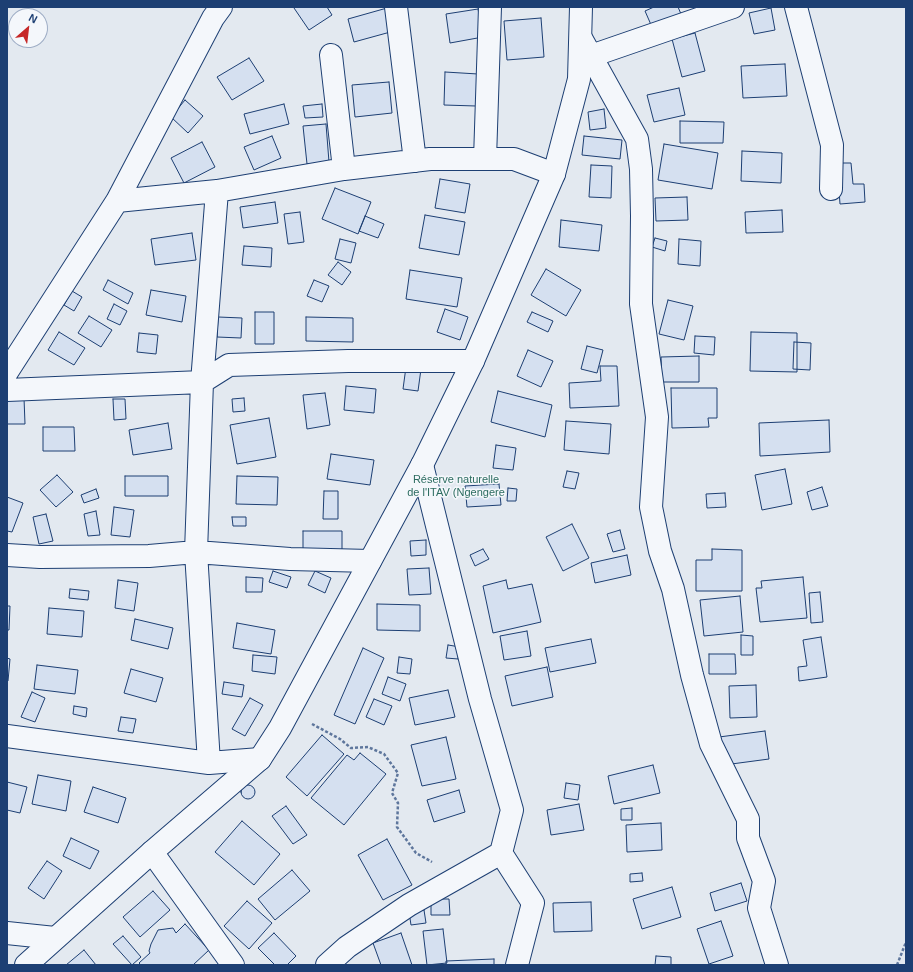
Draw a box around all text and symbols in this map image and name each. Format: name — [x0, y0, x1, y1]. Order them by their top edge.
north arrow — [8, 8, 48, 48]
text: N — [27, 11, 39, 25]
park label: Réserve naturelle de l'ITAV (Ngengere — [407, 473, 505, 499]

